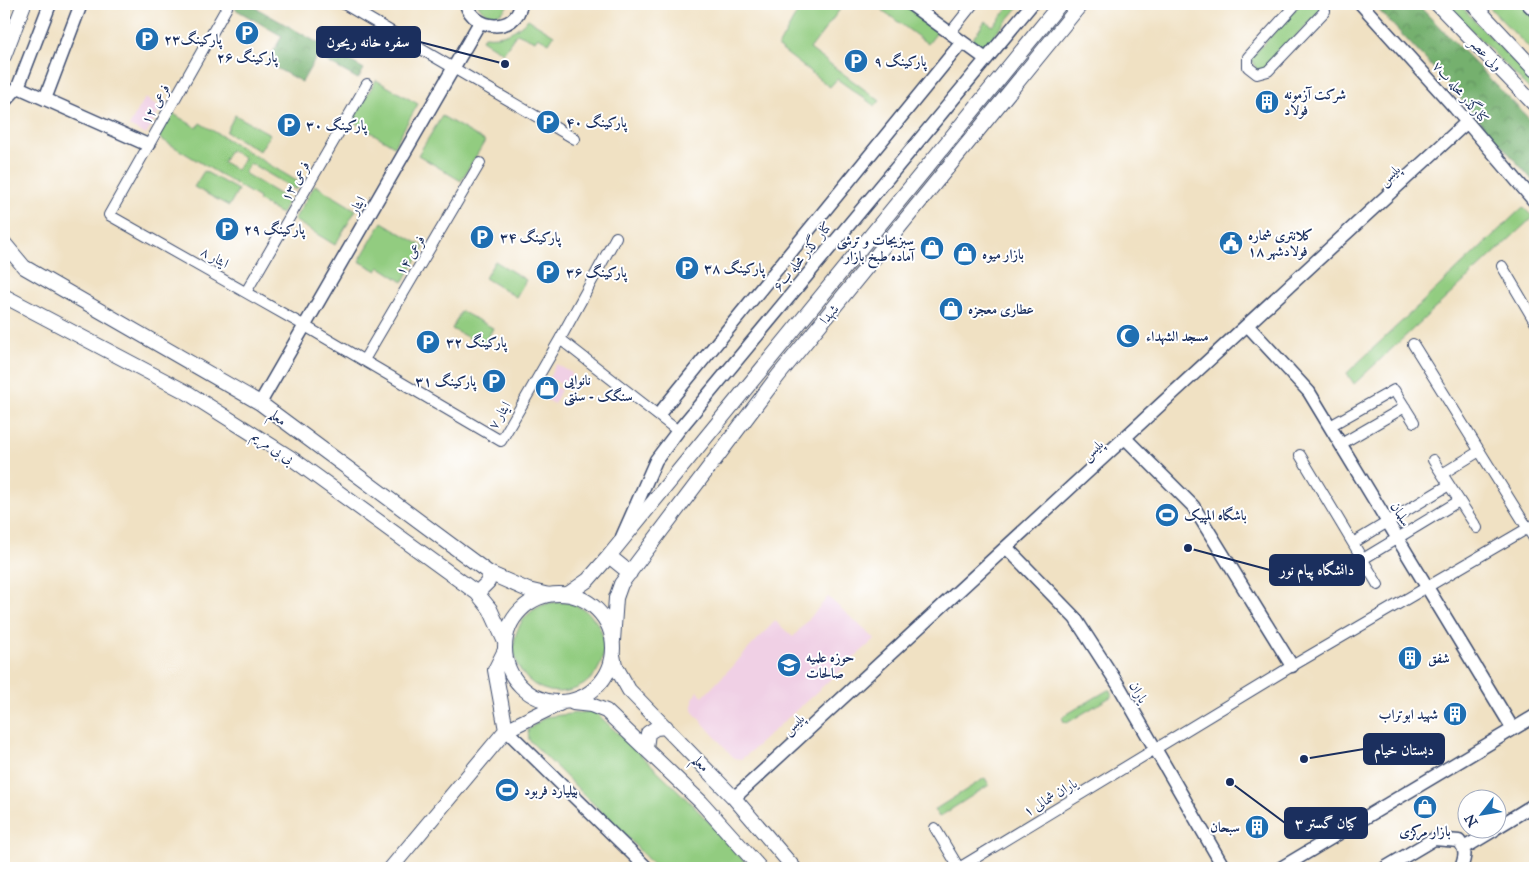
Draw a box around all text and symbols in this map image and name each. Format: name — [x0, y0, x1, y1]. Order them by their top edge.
parking icon: پارکینگ ۲۶ — [234, 20, 260, 46]
parking icon: پارکینگ۲۳ — [134, 26, 160, 52]
callout: سفره خانه ریحون — [317, 27, 420, 57]
place label: پارکینگ۲۳ — [164, 30, 223, 50]
text: سفره خانه ریحون — [326, 33, 410, 52]
street label: ولی عصر — [1463, 33, 1506, 75]
place label: پارکینگ ۲۶ — [217, 48, 279, 68]
parking icon: پارکینگ ۹ — [843, 48, 869, 74]
place label: پارکینگ ۹ — [874, 52, 928, 72]
street label: کنارگذر محله ب۷ — [1429, 56, 1494, 127]
street label: فرعی ۱۲ — [137, 81, 174, 127]
place label: شرکت آزمونه فولاد — [1284, 86, 1346, 119]
building icon: شرکت آزمونه فولاد — [1254, 89, 1280, 115]
parking icon: پارکینگ ۴۰ — [535, 109, 561, 135]
parking icon: پارکینگ ۳۰ — [276, 112, 302, 138]
place label: پارکینگ ۴۰ — [566, 113, 628, 133]
place label: پارکینگ ۳۰ — [306, 116, 368, 136]
street label: فرعی ۱۳ — [277, 158, 314, 204]
street label: پلیس — [1375, 160, 1406, 191]
street label: ایثار — [344, 193, 369, 219]
parking icon: پارکینگ ۲۹ — [214, 216, 240, 242]
street label: کنار گذر محله ب۶ — [768, 217, 836, 294]
place label: پارکینگ ۲۹ — [244, 220, 306, 240]
parking icon: پارکینگ ۳۴ — [469, 224, 495, 250]
place label: کلانتری شماره ۱۸ فولادشهر — [1248, 227, 1313, 261]
place label: پارکینگ ۳۴ — [500, 228, 562, 248]
public building icon: کلانتری شماره ۱۸ فولادشهر — [1218, 230, 1244, 256]
street label: فرعی ۱۴ — [392, 232, 429, 278]
place label: سبزیجات و ترشی آماده طبخ بازار — [837, 232, 916, 269]
shop icon: سبزیجات و ترشی آماده طبخ بازار — [919, 235, 945, 261]
shop icon: بازار میوه — [952, 241, 978, 267]
street label: ایثار ۸ — [198, 243, 232, 272]
place label: بازار میوه — [982, 246, 1024, 263]
parking icon: پارکینگ ۳۸ — [674, 255, 700, 281]
parking icon: پارکینگ ۳۶ — [535, 259, 561, 285]
place label: پارکینگ ۳۸ — [704, 259, 766, 279]
place label: پارکینگ ۳۶ — [566, 263, 628, 283]
shop icon: عطاری معجزه — [938, 296, 964, 322]
street label: شهدا — [816, 301, 843, 328]
place label: عطاری معجزه — [968, 301, 1034, 319]
mosque icon: مسجد الشهداء — [1115, 323, 1141, 349]
place label: مسجد الشهداء — [1146, 328, 1209, 346]
parking icon: پارکینگ ۳۲ — [415, 329, 441, 355]
place label: پارکینگ ۳۲ — [446, 333, 508, 353]
parking icon: پارکینگ ۳۱ — [481, 368, 507, 394]
place label: پارکینگ ۳۱ — [415, 372, 477, 392]
place label: نانوایی سنگک - سنتی — [563, 372, 633, 406]
shop icon: نانوایی سنگک - سنتی — [534, 375, 560, 401]
street label: ایثار ۷ — [484, 398, 514, 432]
street label: معلم — [262, 405, 290, 434]
street label: بی بی مریم — [246, 427, 298, 471]
street label: پلیس — [1078, 435, 1109, 466]
street label: سلمان — [1387, 499, 1415, 530]
sports icon: باشگاه المپیک — [1154, 502, 1180, 528]
place label: باشگاه المپیک — [1184, 506, 1247, 525]
callout: دانشگاه پیام نور — [1270, 555, 1364, 585]
text: دانشگاه پیام نور — [1278, 560, 1354, 583]
building icon: شفق — [1397, 645, 1423, 671]
place label: حوزه علمیه صالحات — [806, 649, 855, 682]
place label: شفق — [1428, 650, 1450, 667]
school or university icon: حوزه علمیه صالحات — [776, 652, 802, 678]
street label: یاران — [1126, 678, 1152, 707]
building icon: شهید ابوتراب — [1442, 701, 1468, 727]
place label: شهید ابوتراب — [1379, 706, 1438, 724]
street label: پلیس — [779, 709, 810, 740]
callout: دبستان خیام — [1364, 734, 1444, 764]
text: دبستان خیام — [1374, 741, 1434, 763]
street label: معلم — [684, 751, 713, 780]
street label: یاران شمالی ۱ — [1020, 774, 1081, 820]
sports icon: بیلیارد فربود — [494, 777, 520, 803]
place label: بیلیارد فربود — [524, 782, 578, 800]
north arrow — [1456, 790, 1506, 840]
shop icon: بازار مرکزی — [1412, 794, 1438, 820]
callout: کیان گستر ۳ — [1285, 808, 1367, 838]
text: N — [1461, 811, 1482, 830]
building icon: سبحان — [1244, 814, 1270, 840]
text: کیان گستر ۳ — [1295, 814, 1357, 832]
place label: سبحان — [1210, 819, 1240, 836]
place label: بازار مرکزی — [1399, 823, 1451, 841]

